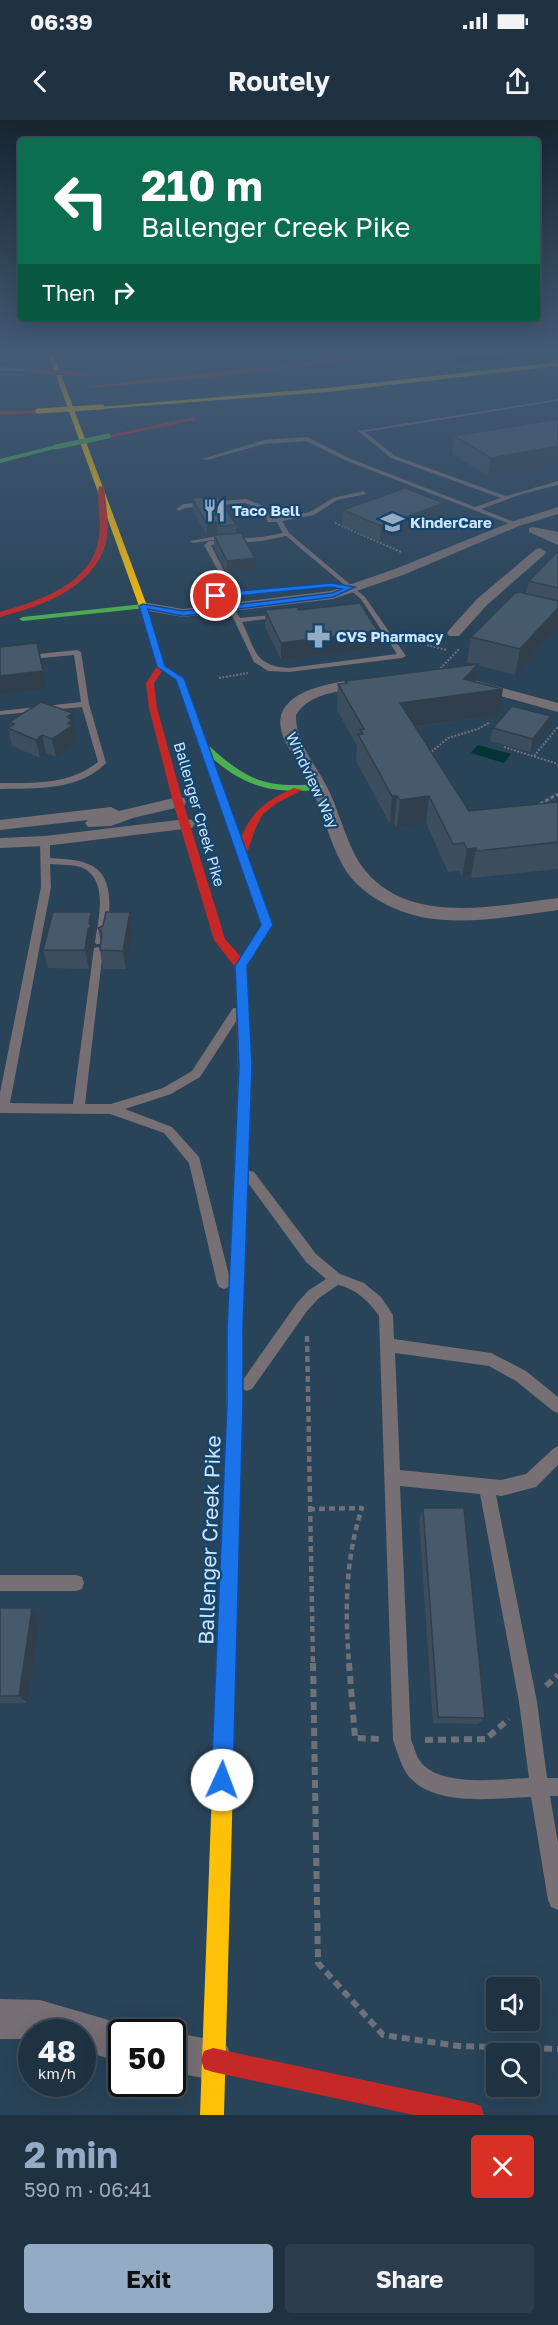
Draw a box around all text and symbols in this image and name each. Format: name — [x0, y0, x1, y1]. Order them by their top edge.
text: 06:39 — [30, 8, 93, 35]
icon: back — [24, 65, 57, 98]
text: Routely — [228, 65, 330, 97]
icon: share — [501, 65, 534, 98]
text: 210 m — [141, 160, 263, 210]
icon: left — [42, 162, 120, 240]
text: Ballenger Creek Pike — [141, 211, 410, 243]
icon: right — [107, 276, 140, 309]
text: Then — [42, 279, 95, 306]
restaurant icon: Taco Bell — [201, 497, 227, 523]
place label: Taco Bell — [232, 501, 300, 519]
school or university icon: KinderCare — [379, 509, 405, 535]
place label: KinderCare — [410, 513, 492, 531]
pin — [190, 570, 241, 621]
icon: arrive — [199, 579, 232, 612]
pharmacy icon: CVS Pharmacy — [305, 623, 331, 649]
place label: CVS Pharmacy — [336, 627, 443, 645]
street label: Windview Way — [283, 729, 343, 832]
street label: Ballenger Creek Pike — [171, 740, 229, 889]
street label: Ballenger Creek Pike — [192, 1435, 226, 1645]
position arrow — [190, 1748, 254, 1812]
map controls — [486, 1977, 540, 2097]
button: sound — [486, 1977, 540, 2031]
speed limit sign: 50 — [108, 2019, 186, 2097]
text: 48 — [38, 2033, 76, 2069]
button: search — [486, 2043, 540, 2097]
text: km/h — [38, 2064, 76, 2082]
text: 2 min — [24, 2133, 118, 2176]
button: close — [471, 2135, 534, 2198]
text: 590 m · 06:41 — [24, 2177, 151, 2201]
button: Exit — [24, 2244, 273, 2313]
button: Share — [285, 2244, 534, 2313]

